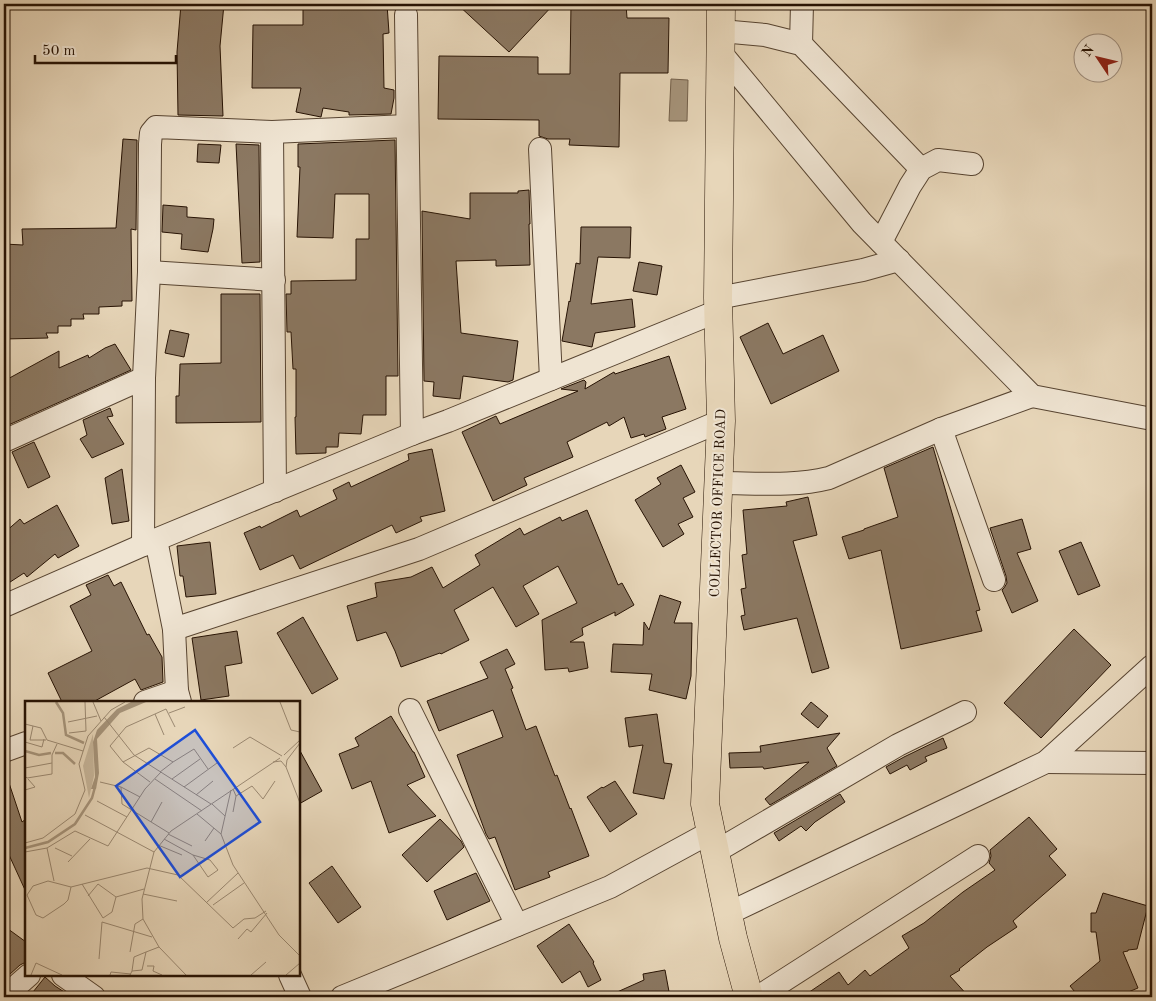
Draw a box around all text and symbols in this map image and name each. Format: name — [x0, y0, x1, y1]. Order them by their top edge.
scale bar — [35, 32, 176, 64]
north arrow — [1074, 32, 1124, 82]
text: N — [1079, 42, 1097, 60]
text: 50 m — [42, 44, 76, 59]
street label: COLLECTOR OFFICE ROAD — [708, 409, 728, 597]
inset map — [25, 701, 300, 976]

